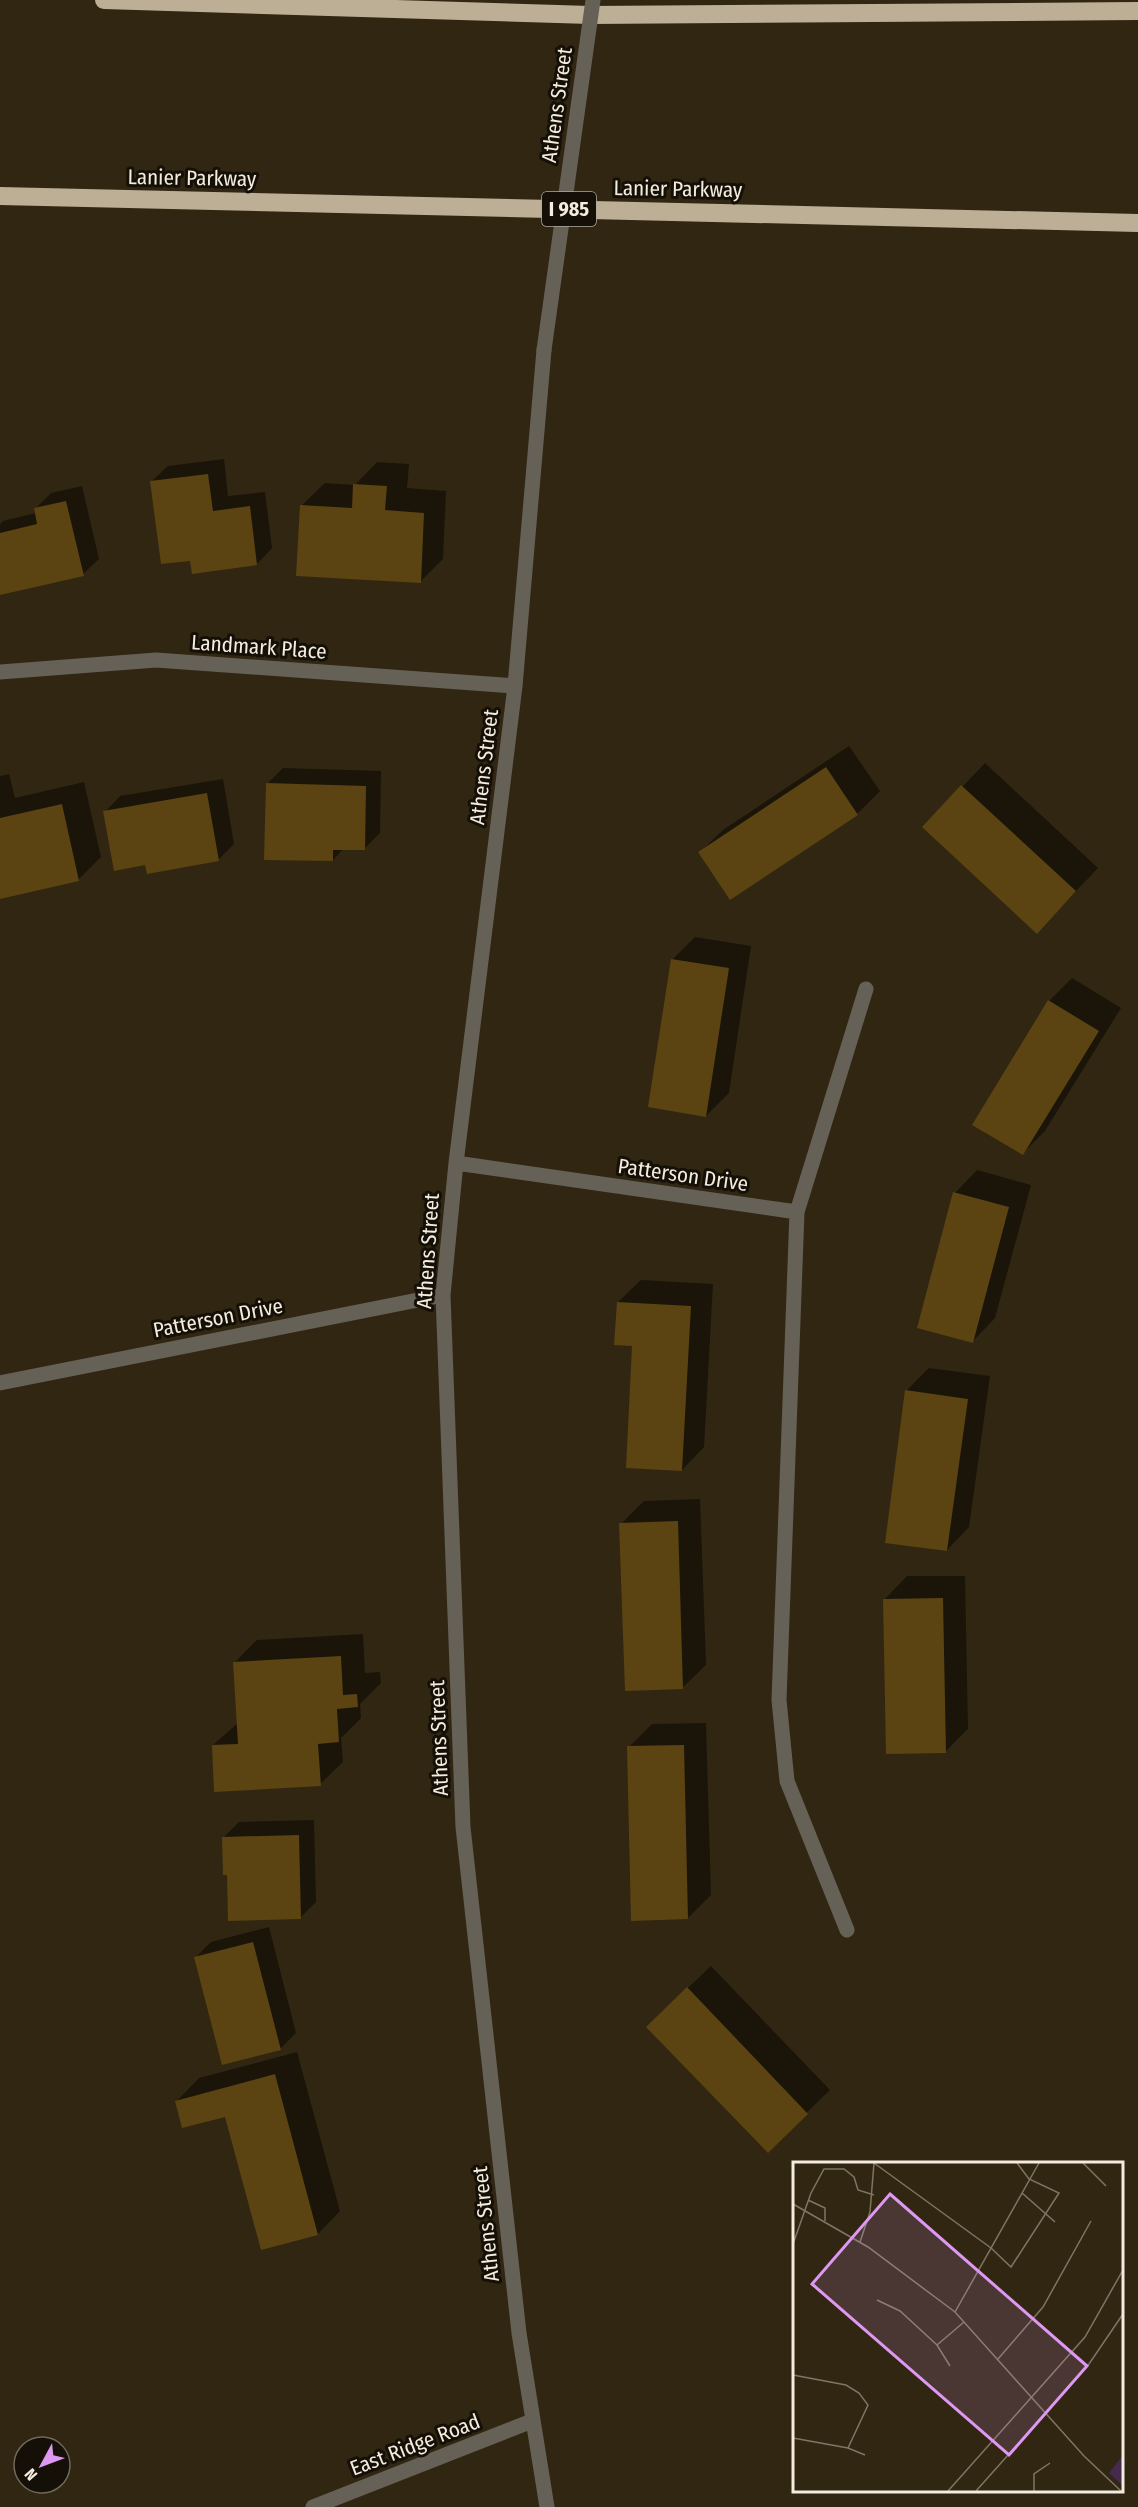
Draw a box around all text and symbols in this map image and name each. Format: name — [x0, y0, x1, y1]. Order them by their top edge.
street label: Athens Street — [536, 46, 578, 164]
street label: Lanier Parkway — [128, 164, 257, 192]
street label: Lanier Parkway — [614, 175, 743, 203]
road number: I 985 — [542, 192, 596, 226]
street label: Landmark Place — [190, 629, 328, 665]
street label: Athens Street — [464, 708, 504, 826]
street label: Patterson Drive — [616, 1153, 750, 1197]
street label: Athens Street — [411, 1192, 445, 1310]
street label: Patterson Drive — [151, 1293, 285, 1343]
street label: Athens Street — [424, 1679, 454, 1796]
inset map — [793, 2162, 1123, 2492]
street label: Athens Street — [467, 2165, 505, 2283]
street label: East Ridge Road — [346, 2408, 484, 2482]
north arrow — [12, 2435, 72, 2495]
text: N — [21, 2465, 41, 2484]

